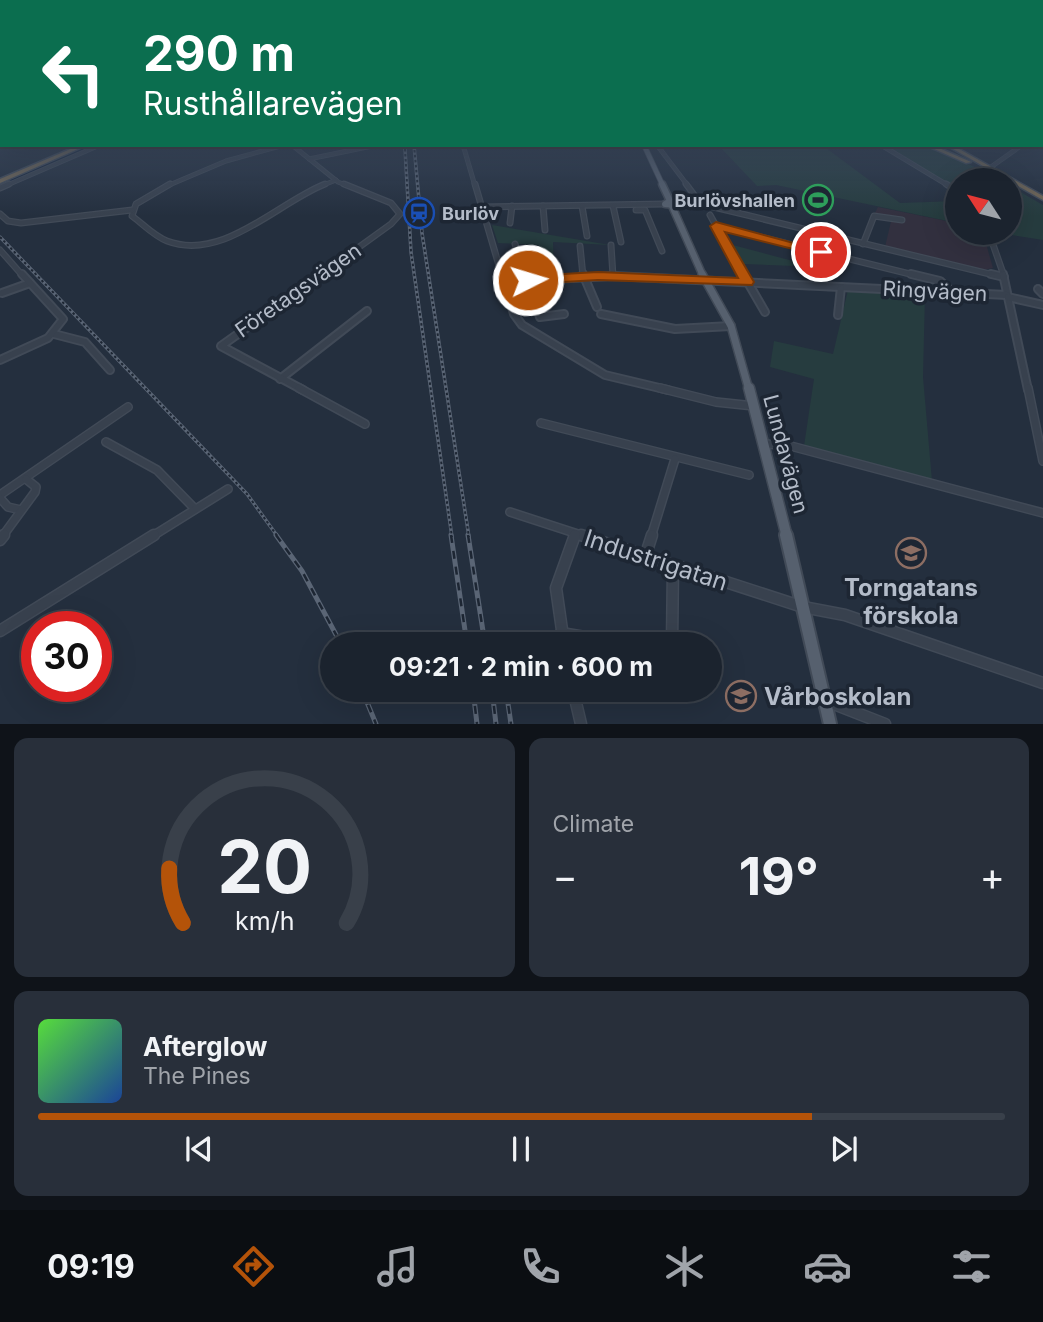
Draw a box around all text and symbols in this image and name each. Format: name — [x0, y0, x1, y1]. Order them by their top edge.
text: 290 m — [143, 24, 295, 83]
icon: left — [28, 28, 119, 119]
text: Rusthållarevägen — [143, 84, 403, 123]
north arrow — [945, 168, 1022, 245]
map controls — [945, 168, 1022, 245]
sports icon: Burlövshallen — [801, 183, 835, 217]
place label: Burlövshallen — [674, 190, 795, 211]
station icon: Burlöv — [402, 196, 436, 230]
place label: Burlöv — [442, 203, 499, 224]
pin — [791, 222, 851, 282]
icon: arrive — [802, 233, 840, 271]
street label: Företagsvägen — [230, 237, 366, 343]
position arrow — [491, 243, 565, 317]
street label: Ringvägen — [882, 276, 988, 306]
street label: Lundavägen — [758, 392, 814, 516]
street label: Industrigatan — [581, 523, 731, 597]
school or university icon: Torngatans förskola — [894, 536, 928, 570]
place label: Torngatans förskola — [844, 573, 978, 630]
speed limit sign: 30 — [21, 611, 112, 702]
text: 09:21 · 2 min · 600 m — [389, 651, 653, 682]
school or university icon: Vårboskolan — [724, 679, 758, 713]
place label: Vårboskolan — [764, 682, 911, 711]
text: Climate — [553, 810, 634, 838]
text: 20 — [217, 823, 312, 912]
text: 19° — [739, 845, 819, 908]
text: − — [553, 853, 578, 899]
text: + — [980, 853, 1005, 899]
text: km/h — [235, 906, 294, 936]
text: Afterglow — [143, 1031, 267, 1062]
text: The Pines — [143, 1062, 251, 1090]
icon: previous — [180, 1130, 218, 1168]
icon: pause — [502, 1130, 540, 1168]
icon: next — [825, 1130, 863, 1168]
icon: directions — [229, 1242, 278, 1291]
icon: music — [373, 1242, 422, 1291]
icon: phone — [516, 1242, 565, 1291]
icon: climate — [660, 1242, 709, 1291]
icon: car — [803, 1242, 852, 1291]
icon: filters — [947, 1242, 996, 1291]
text: 09:19 — [47, 1247, 135, 1286]

